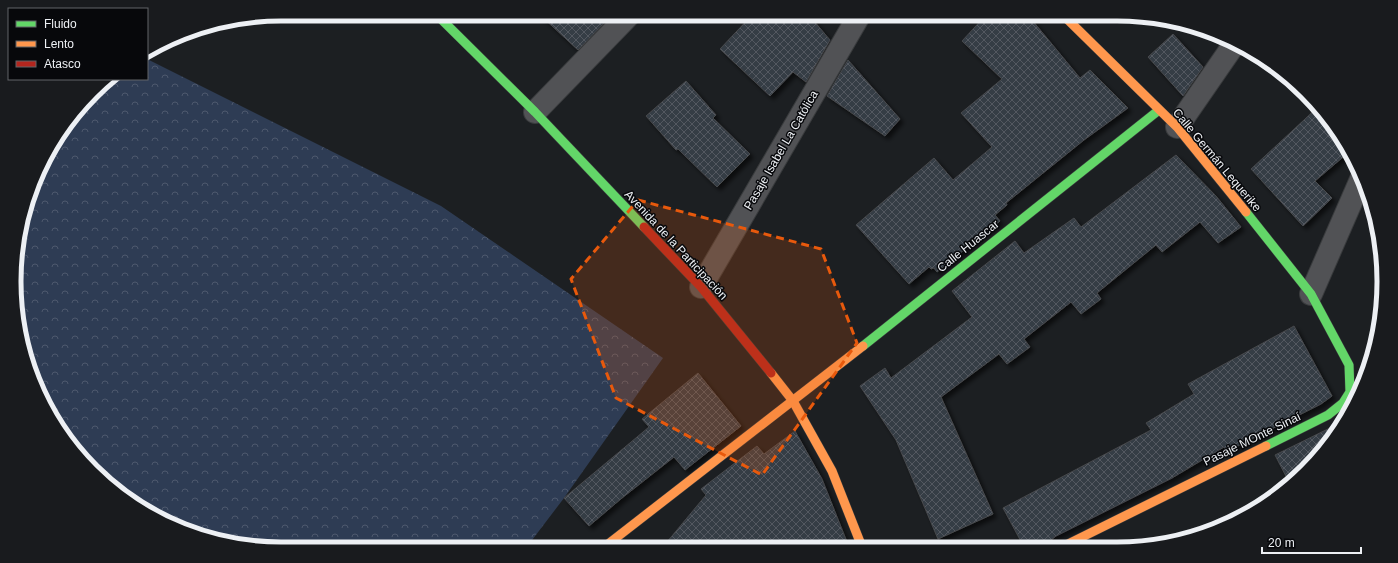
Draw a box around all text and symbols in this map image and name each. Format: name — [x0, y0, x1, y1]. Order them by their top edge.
legend — [8, 8, 148, 80]
text: Fluido — [44, 17, 77, 31]
text: Lento — [44, 37, 74, 51]
text: Atasco — [44, 57, 81, 71]
street label: Pasaje Isabel La Católica — [741, 88, 821, 212]
street label: Calle Germán Lequerike — [1170, 106, 1264, 215]
street label: Avenida de la Participación — [622, 187, 730, 303]
street label: Calle Huascar — [934, 217, 1002, 275]
street label: Pasaje MOnte Sinaí — [1201, 409, 1304, 469]
scale bar — [1262, 529, 1361, 555]
text: 20 m — [1268, 536, 1295, 550]

